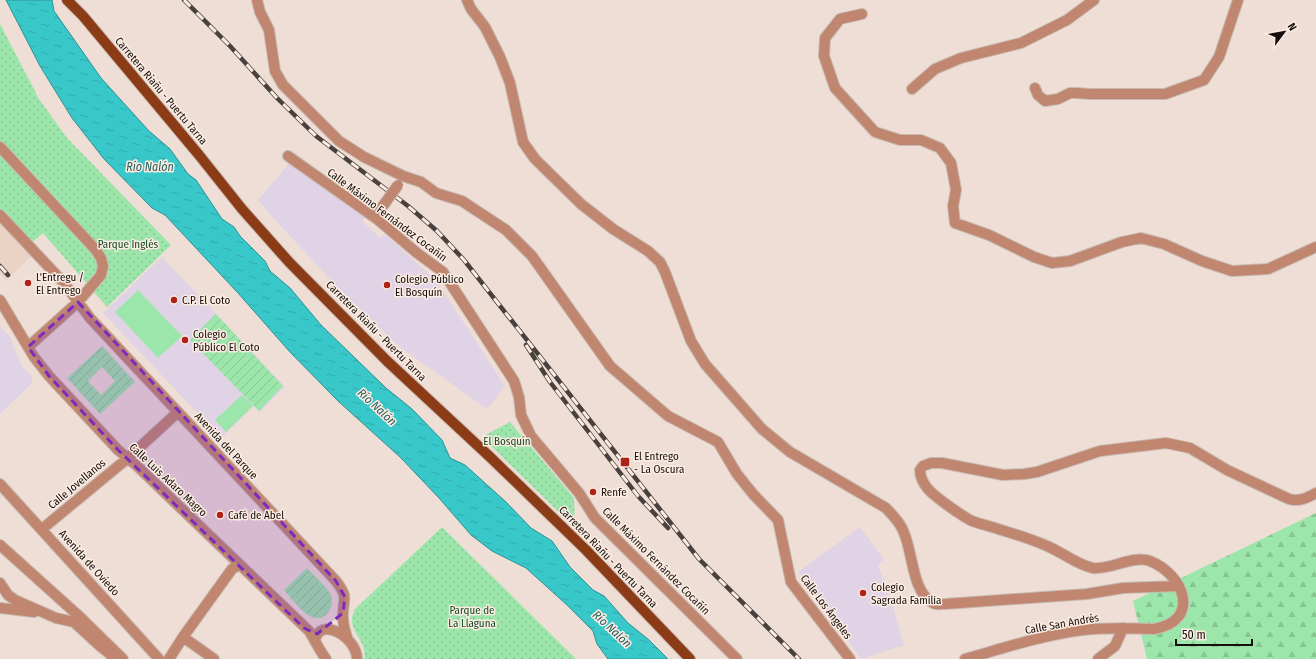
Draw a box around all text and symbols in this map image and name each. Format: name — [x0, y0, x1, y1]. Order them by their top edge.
north arrow — [1264, 12, 1304, 52]
text: N — [1285, 21, 1299, 33]
street label: Carretera Riañu - Puertu Tarna — [112, 35, 210, 147]
water label: Río Nalón — [126, 160, 174, 174]
street label: Calle Máximo Fernández Cocañín — [325, 166, 449, 264]
park label: Parque Inglés — [98, 238, 159, 251]
place label: L'Entregu / El Entrego — [36, 271, 84, 297]
place label: Colegio Público El Bosquín — [395, 273, 464, 299]
marker: L'Entregu / El Entrego — [23, 278, 33, 288]
street label: Carretera Riañu - Puertu Tarna — [323, 278, 429, 384]
marker: Colegio Público El Bosquín — [382, 280, 392, 290]
place label: C.P. El Coto — [182, 294, 230, 307]
marker: C.P. El Coto — [169, 295, 179, 305]
place label: Colegio Público El Coto — [193, 328, 260, 354]
marker: Colegio Público El Coto — [180, 335, 190, 345]
water label: Río Nalón — [355, 386, 399, 428]
street label: Avenida del Parque — [192, 410, 260, 482]
park label: El Bosquín — [483, 435, 531, 448]
street label: Calle Luis Adaro Magro — [126, 441, 210, 520]
place label: El Entrego - La Oscura — [634, 450, 684, 476]
street label: Calle Jovellanos — [46, 456, 109, 512]
marker: El Entrego - La Oscura — [619, 456, 631, 468]
place label: Renfe — [601, 486, 627, 499]
marker: Renfe — [588, 487, 598, 497]
street label: Carretera Riañu - Puertu Tarna — [556, 503, 660, 611]
street label: Calle Máximo Fernández Cocañín — [600, 505, 712, 617]
place label: Café de Abel — [228, 509, 284, 522]
marker: Café de Abel — [215, 510, 225, 520]
street label: Avenida de Oviedo — [56, 527, 122, 599]
street label: Calle Los Ángeles — [798, 572, 855, 642]
place label: Colegio Sagrada Familia — [871, 581, 942, 607]
marker: Colegio Sagrada Familia — [858, 588, 868, 598]
park label: Parque de La Llaguna — [448, 604, 496, 630]
water label: Río Nalón — [590, 608, 634, 650]
street label: Calle San Andrés — [1024, 611, 1100, 637]
scale bar — [1176, 621, 1252, 647]
text: 50 m — [1182, 628, 1206, 642]

